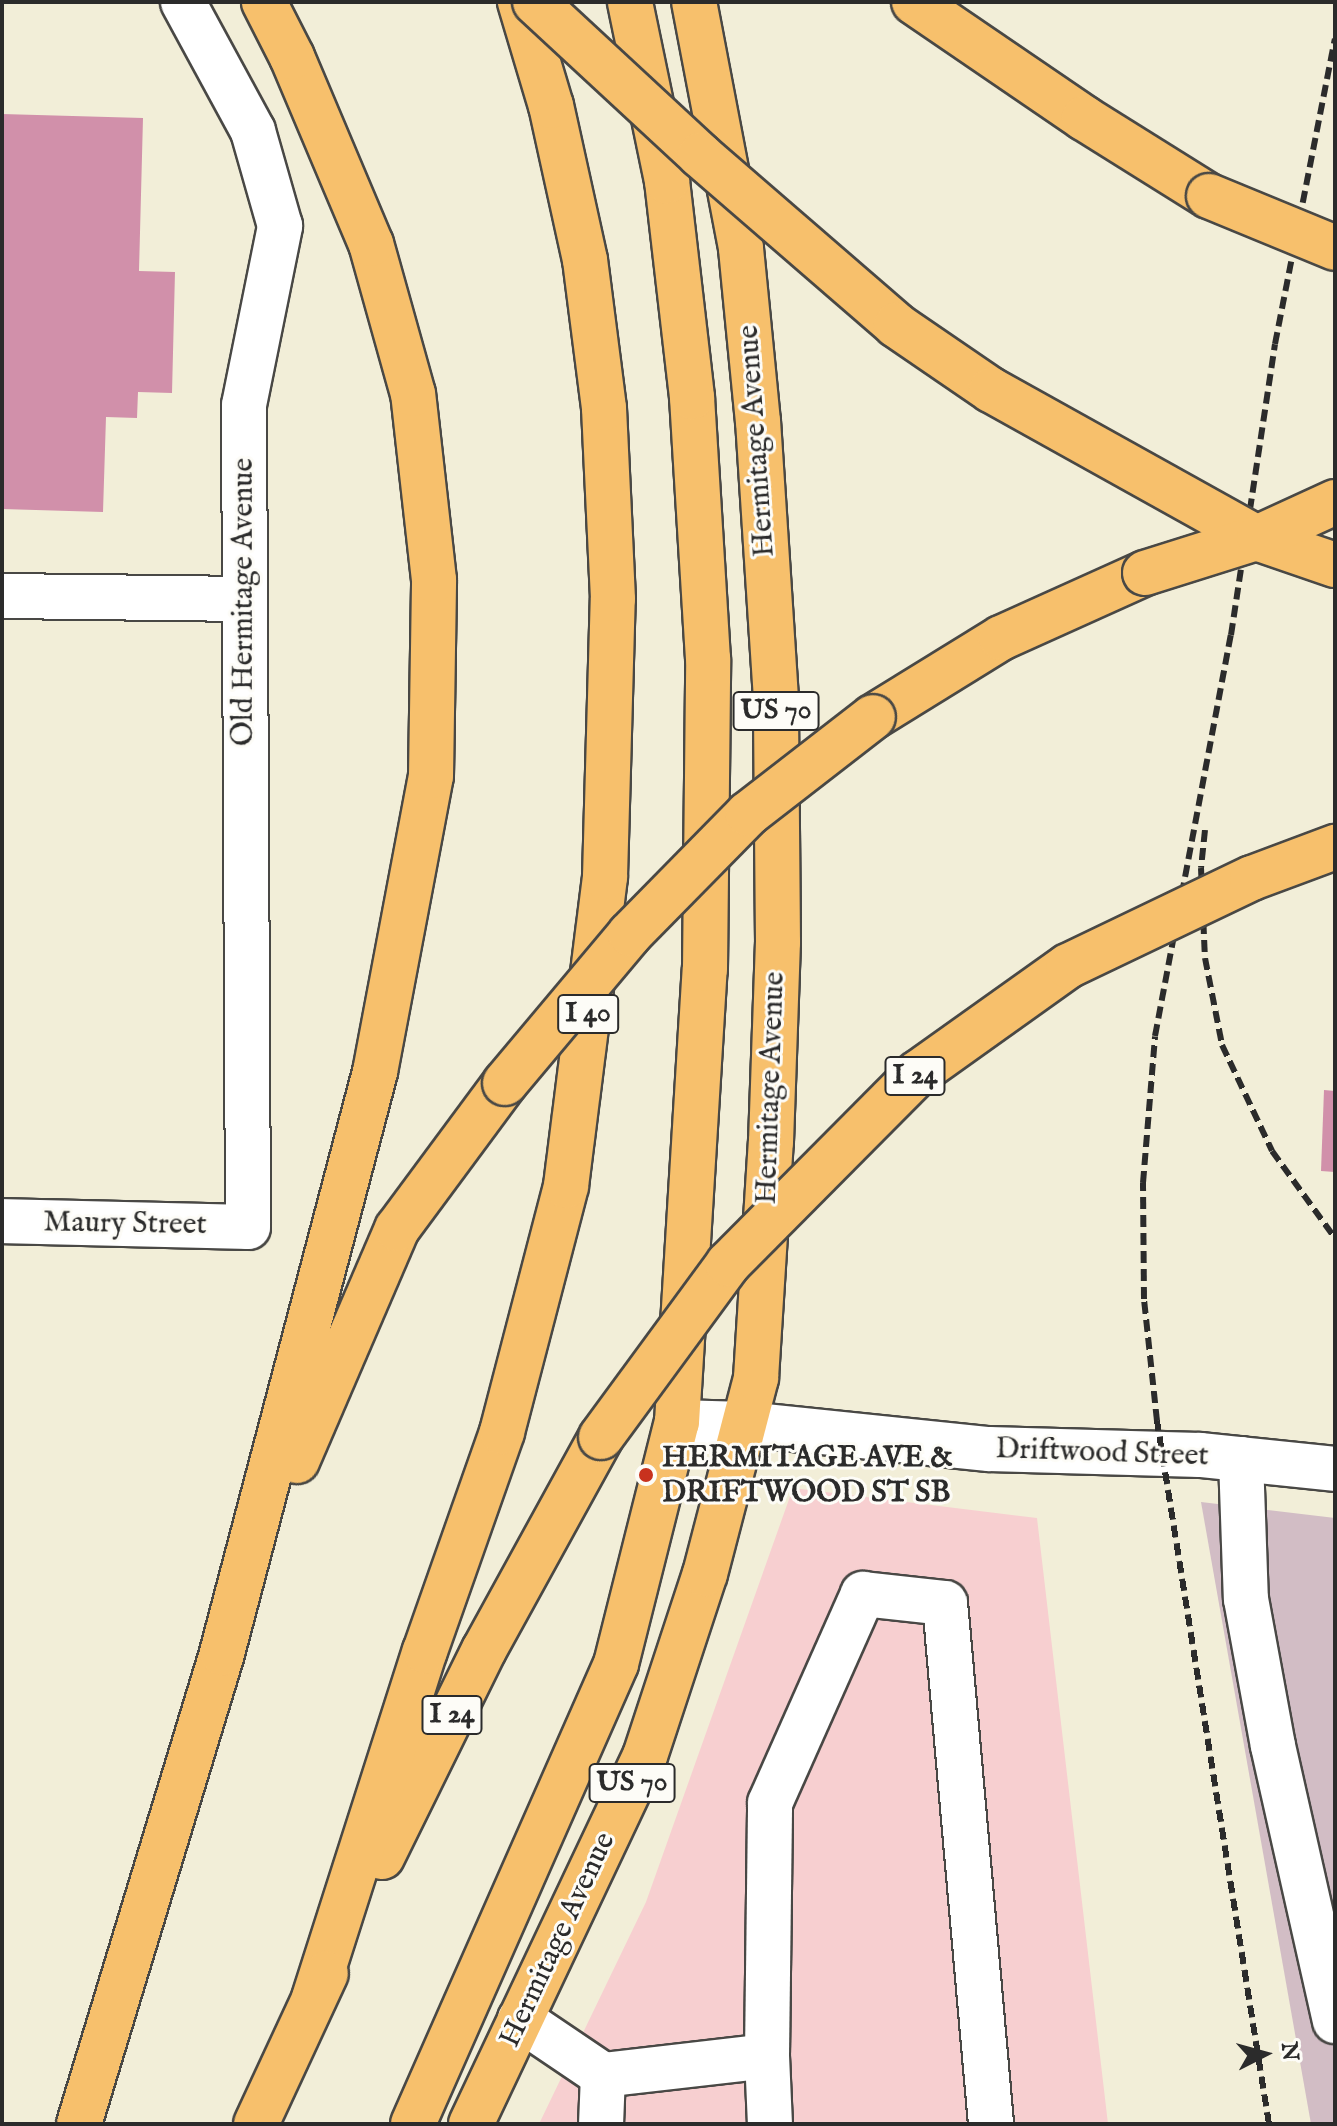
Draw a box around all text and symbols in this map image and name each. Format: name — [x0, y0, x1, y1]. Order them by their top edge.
street label: Hermitage Avenue — [731, 324, 783, 558]
street label: Old Hermitage Avenue — [226, 458, 262, 746]
road number: US 70 — [732, 687, 820, 735]
street label: Hermitage Avenue — [749, 971, 793, 1205]
road number: I 40 — [556, 990, 620, 1038]
road number: I 24 — [883, 1052, 947, 1100]
street label: Maury Street — [43, 1205, 207, 1243]
street label: Driftwood Street — [995, 1431, 1209, 1475]
place label: HERMITAGE AVE & DRIFTWOOD ST SB — [662, 1440, 953, 1510]
marker: HERMITAGE AVE & DRIFTWOOD ST SB — [637, 1466, 655, 1484]
road number: I 24 — [420, 1691, 484, 1739]
road number: US 70 — [588, 1759, 676, 1807]
street label: Hermitage Avenue — [492, 1827, 624, 2053]
north arrow — [1225, 2014, 1305, 2094]
text: N — [1274, 2041, 1304, 2062]

